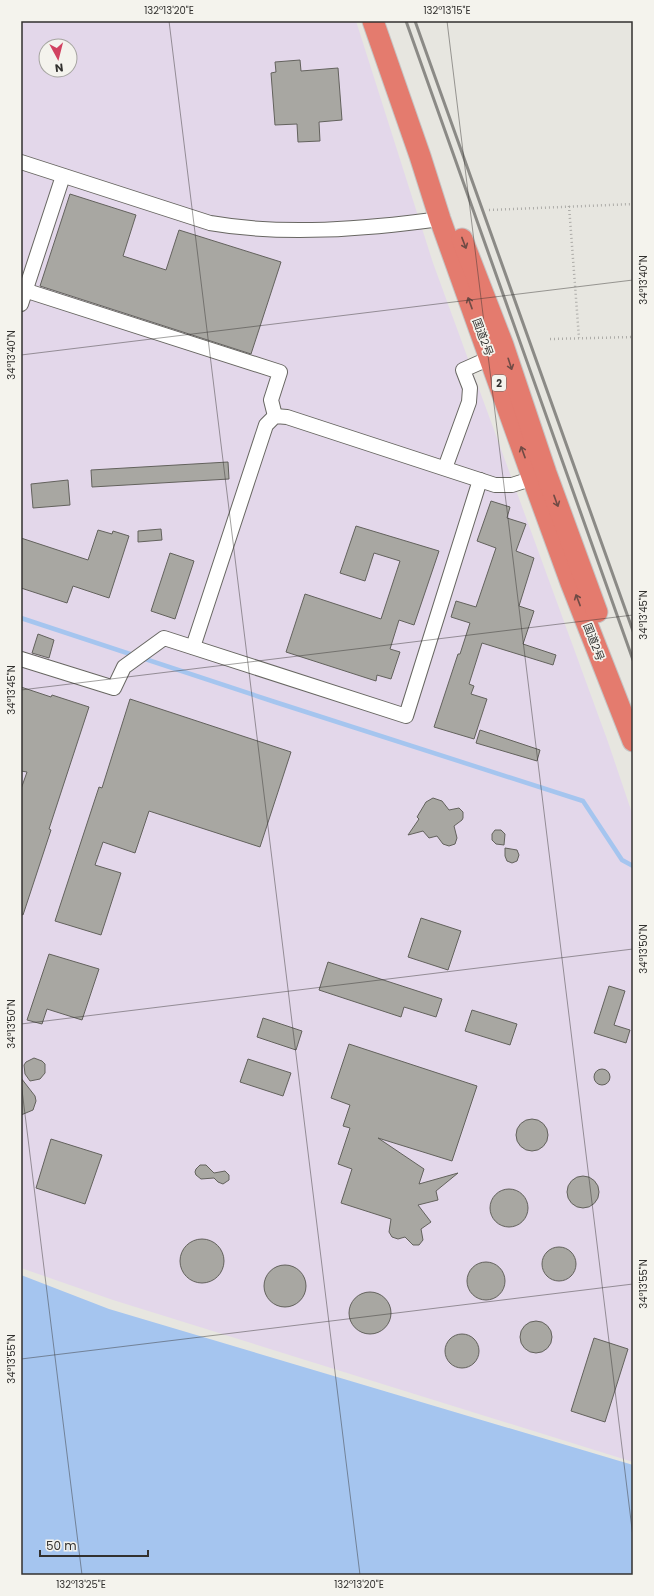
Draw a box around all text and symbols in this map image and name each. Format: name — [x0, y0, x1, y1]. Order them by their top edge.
text: 132°13'20"E — [144, 3, 194, 18]
text: 132°13'15"E — [423, 3, 471, 18]
north arrow — [38, 38, 78, 78]
text: N — [54, 59, 64, 76]
one-way arrow — [460, 236, 468, 248]
text: 34°13'40"N — [636, 255, 651, 305]
one-way arrow — [466, 298, 474, 310]
street label: 国道2号 — [469, 316, 497, 358]
text: 34°13'40"N — [4, 330, 19, 380]
one-way arrow — [507, 358, 514, 371]
road number: 2 — [492, 375, 506, 391]
one-way arrow — [519, 447, 527, 459]
one-way arrow — [553, 494, 561, 506]
text: 34°13'45"N — [636, 590, 651, 640]
one-way arrow — [573, 595, 581, 607]
street label: 国道2号 — [579, 621, 609, 663]
text: 34°13'45"N — [4, 665, 19, 715]
text: 34°13'50"N — [636, 924, 651, 974]
text: 34°13'50"N — [4, 999, 19, 1049]
text: 34°13'55"N — [636, 1259, 651, 1309]
text: 34°13'55"N — [4, 1334, 19, 1384]
scale bar — [40, 1532, 148, 1558]
text: 50 m — [46, 1537, 77, 1554]
text: 132°13'25"E — [56, 1577, 106, 1592]
text: 132°13'20"E — [334, 1577, 384, 1592]

